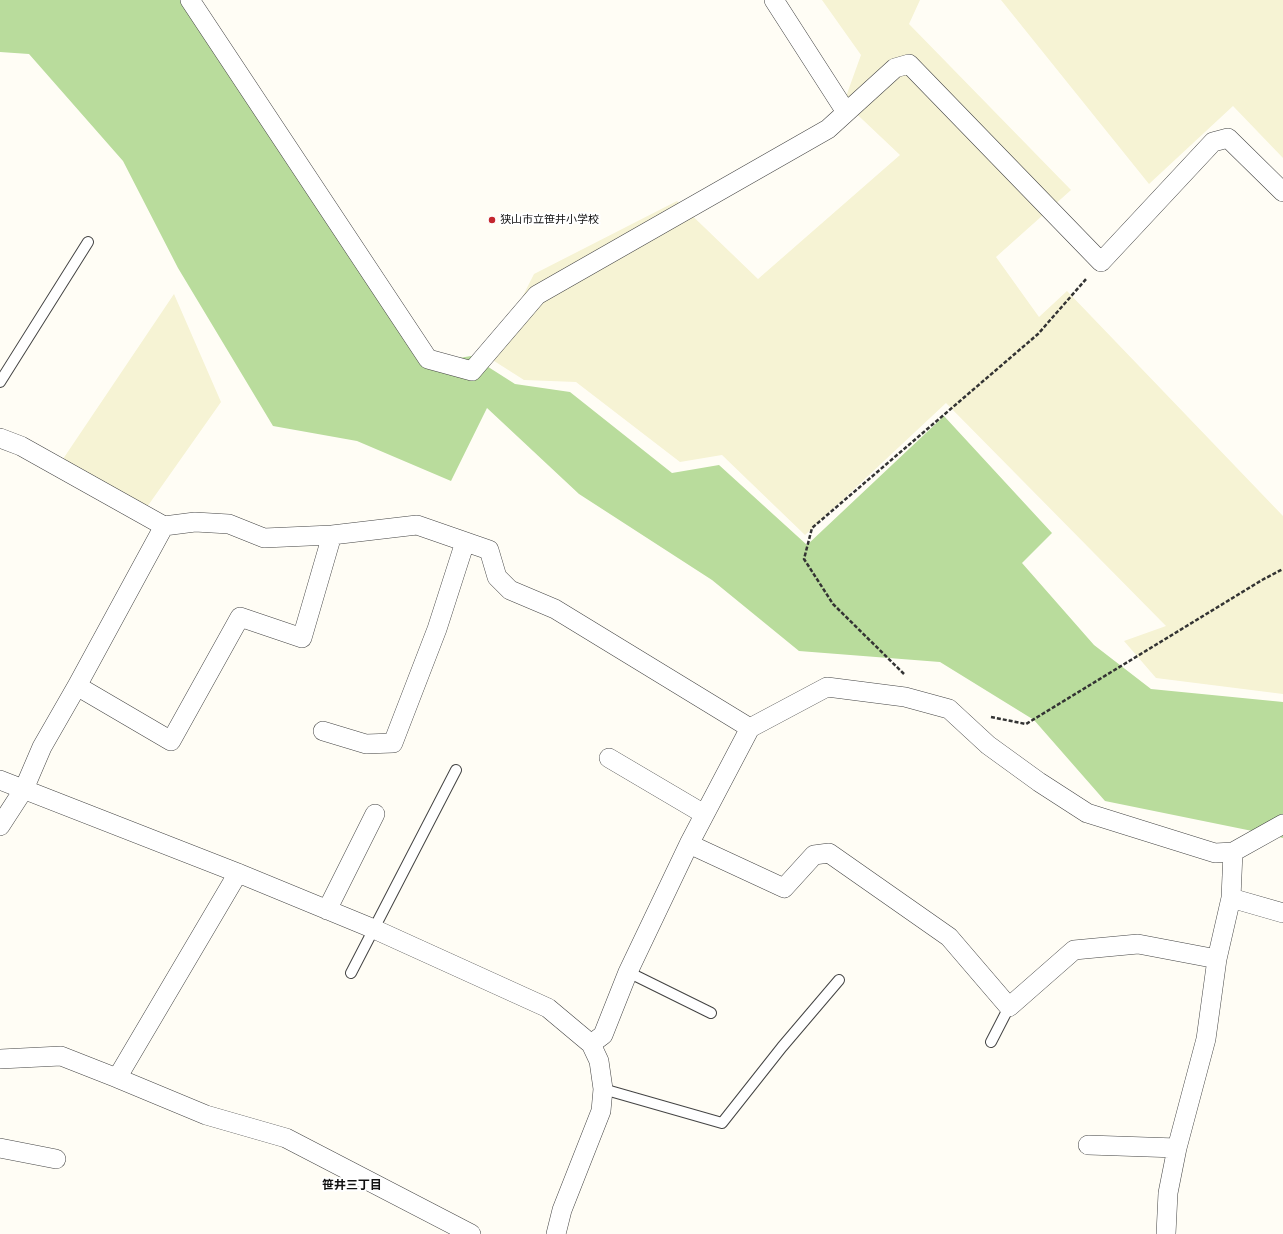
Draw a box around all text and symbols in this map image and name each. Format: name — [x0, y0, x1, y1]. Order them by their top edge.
place label: 狭山市立笹井小学校 — [500, 213, 599, 227]
marker: 狭山市立笹井小学校 — [487, 215, 497, 225]
district label: 笹井三丁目 — [322, 1178, 382, 1192]

